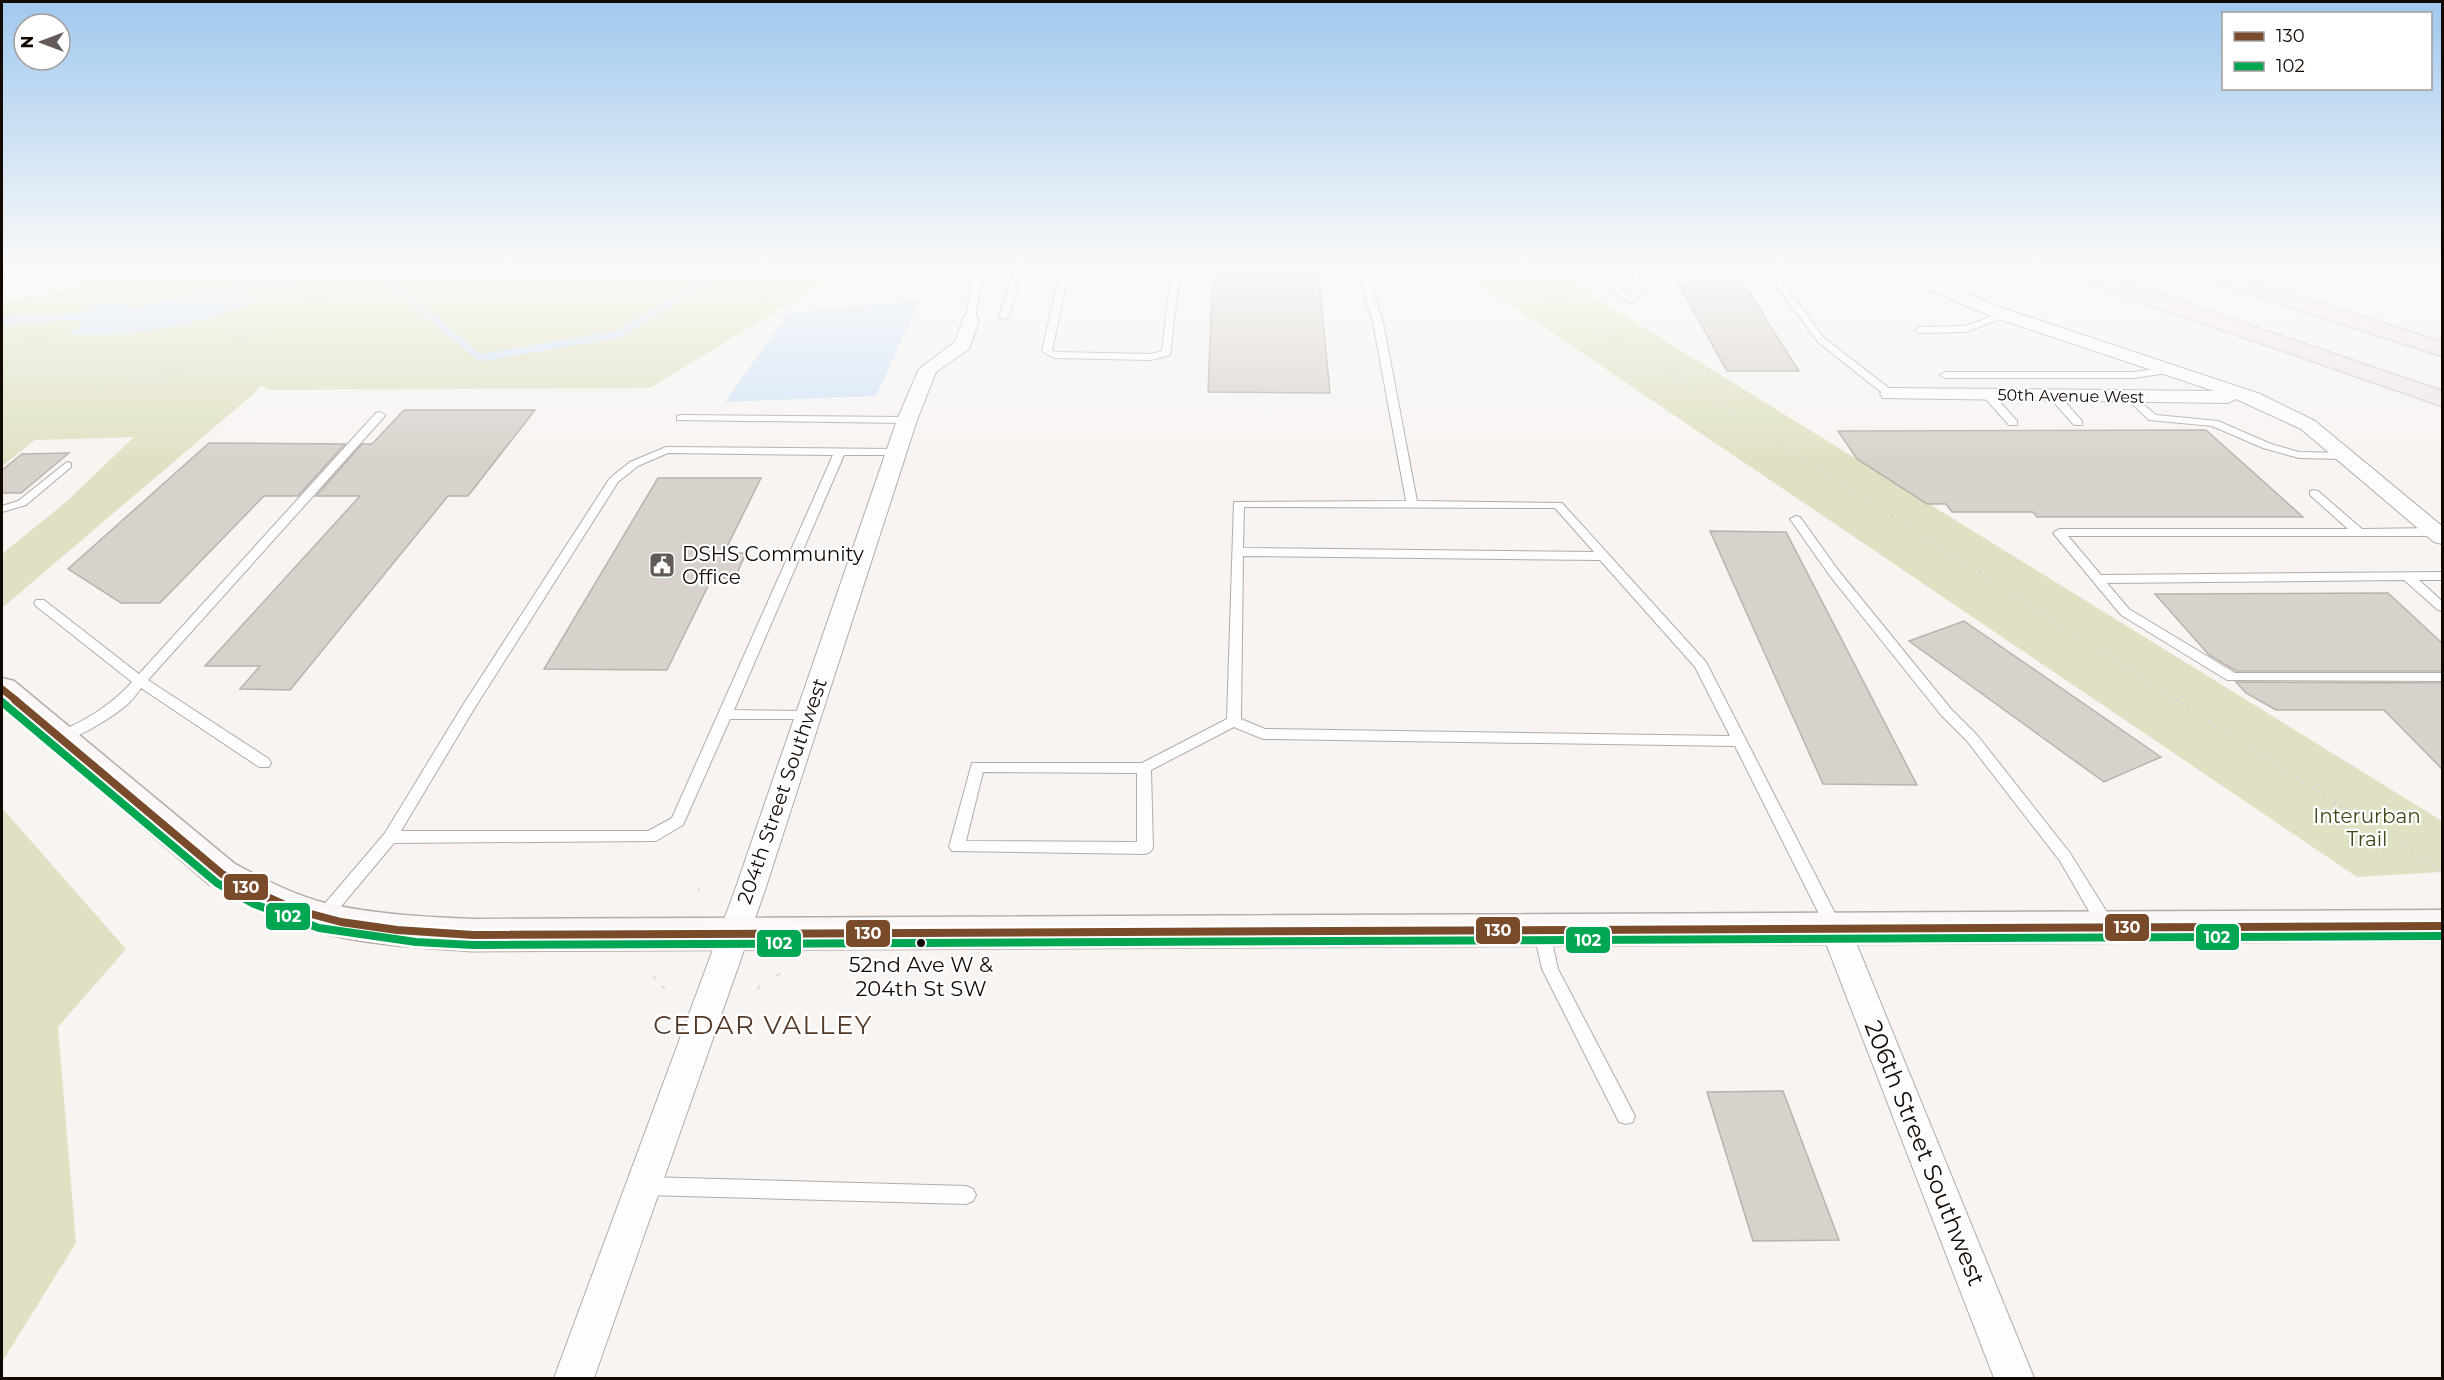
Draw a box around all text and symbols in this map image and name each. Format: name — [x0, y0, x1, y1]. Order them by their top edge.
north arrow — [12, 12, 72, 72]
legend — [2222, 12, 2432, 90]
text: 130 — [2276, 25, 2305, 47]
text: N — [18, 36, 37, 48]
text: 102 — [2276, 55, 2305, 77]
street label: 50th Avenue West — [1997, 385, 2145, 407]
place label: DSHS Community Office — [682, 542, 864, 589]
public building icon: DSHS Community Office — [647, 550, 677, 580]
street label: 204th Street Southwest — [732, 675, 832, 907]
park label: Interurban Trail — [2313, 804, 2421, 851]
line badge: 130 — [223, 873, 269, 901]
text: 130 — [233, 878, 259, 897]
line badge: 102 — [265, 902, 311, 931]
text: 102 — [275, 907, 301, 926]
line badge: 130 — [2104, 913, 2150, 942]
line badge: 130 — [1475, 916, 1521, 945]
text: 130 — [2114, 918, 2140, 937]
line badge: 130 — [845, 919, 891, 948]
text: 130 — [1485, 921, 1511, 940]
line badge: 102 — [2195, 923, 2240, 951]
text: 130 — [855, 924, 881, 943]
line badge: 102 — [1565, 926, 1611, 954]
text: 102 — [2204, 928, 2230, 947]
line badge: 102 — [756, 929, 802, 958]
text: 102 — [1575, 931, 1601, 950]
text: 102 — [766, 934, 792, 953]
marker: 52nd Ave W & 204th St SW — [915, 937, 927, 949]
place label: 52nd Ave W & 204th St SW — [849, 952, 993, 1001]
district label: CEDAR VALLEY — [653, 1009, 873, 1041]
street label: 206th Street Southwest — [1858, 1016, 1992, 1290]

